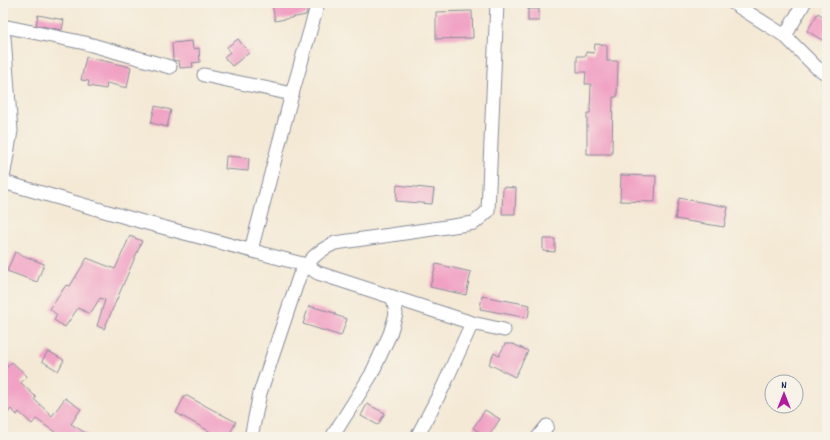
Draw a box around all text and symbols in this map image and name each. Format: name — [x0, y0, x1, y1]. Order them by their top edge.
north arrow — [764, 374, 804, 414]
text: N — [781, 378, 787, 394]

